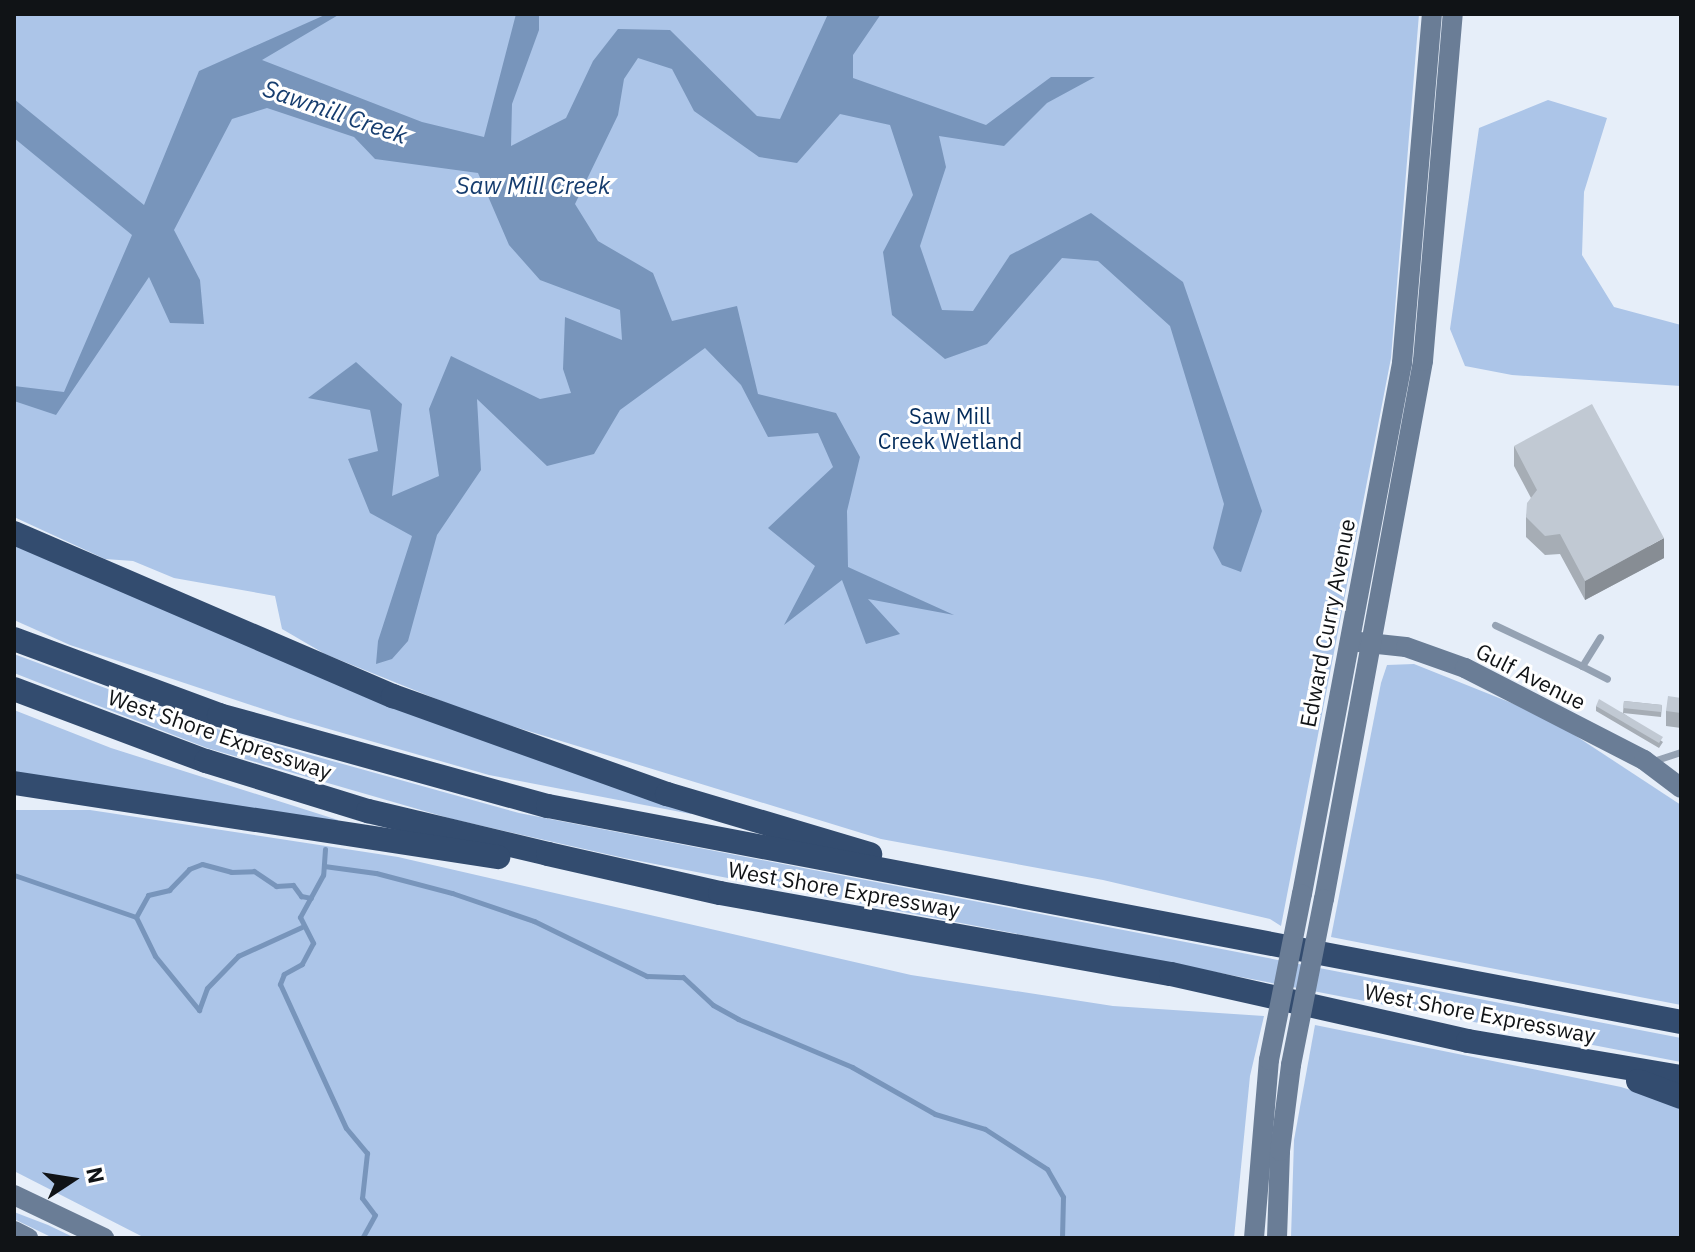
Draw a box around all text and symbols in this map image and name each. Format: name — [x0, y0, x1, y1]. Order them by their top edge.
water label: Sawmill Creek — [259, 74, 411, 150]
water label: Saw Mill Creek — [456, 172, 610, 200]
park label: Saw Mill Creek Wetland — [878, 402, 1022, 454]
street label: Edward Curry Avenue — [1294, 516, 1360, 730]
street label: Gulf Avenue — [1472, 637, 1590, 715]
street label: West Shore Expressway — [105, 683, 335, 785]
street label: West Shore Expressway — [726, 856, 962, 922]
street label: West Shore Expressway — [1362, 978, 1598, 1048]
north arrow — [32, 1140, 112, 1220]
text: N — [80, 1164, 112, 1186]

